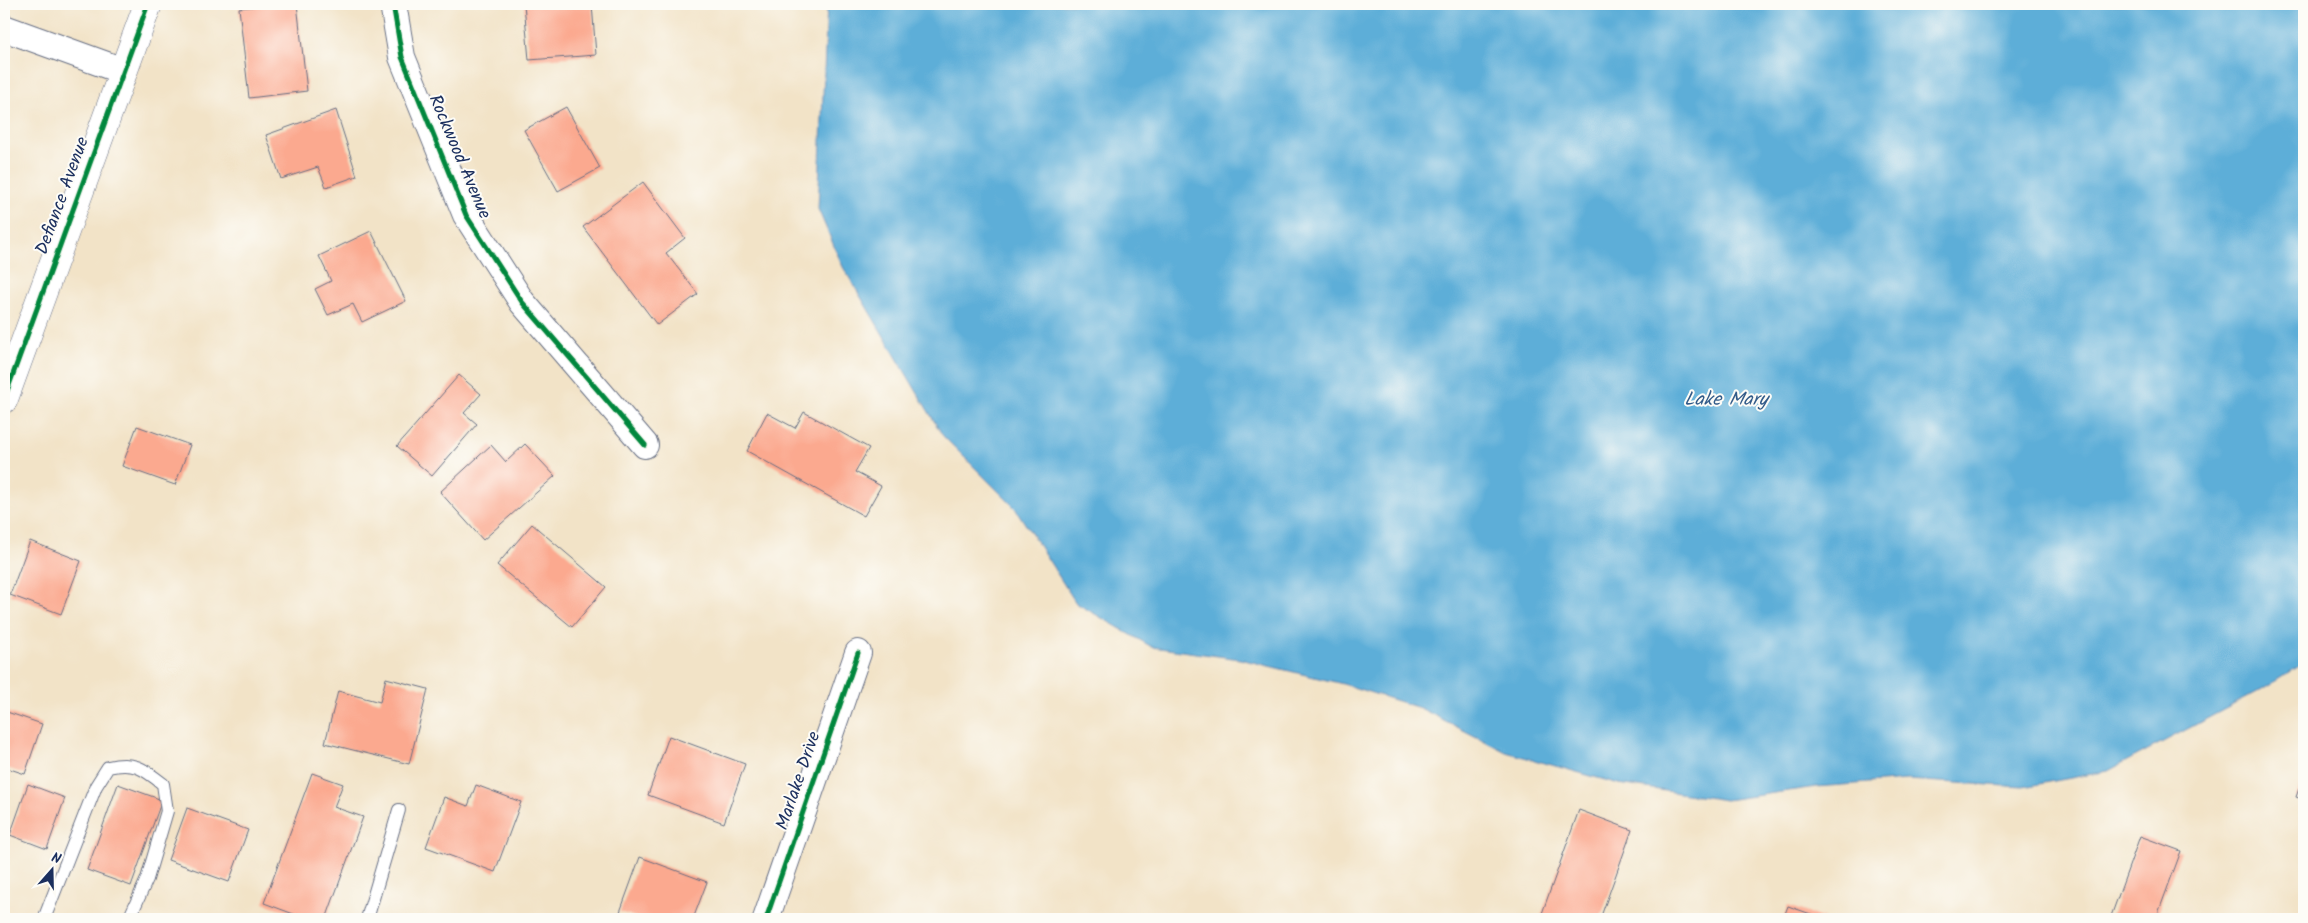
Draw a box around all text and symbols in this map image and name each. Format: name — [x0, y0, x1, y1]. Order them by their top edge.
street label: Rockwood Avenue — [420, 90, 498, 224]
street label: Defiance Avenue — [28, 133, 98, 259]
water label: Lake Mary — [1684, 385, 1771, 415]
street label: Marlake Drive — [769, 728, 829, 834]
north arrow — [28, 846, 78, 896]
text: N — [48, 847, 64, 871]

